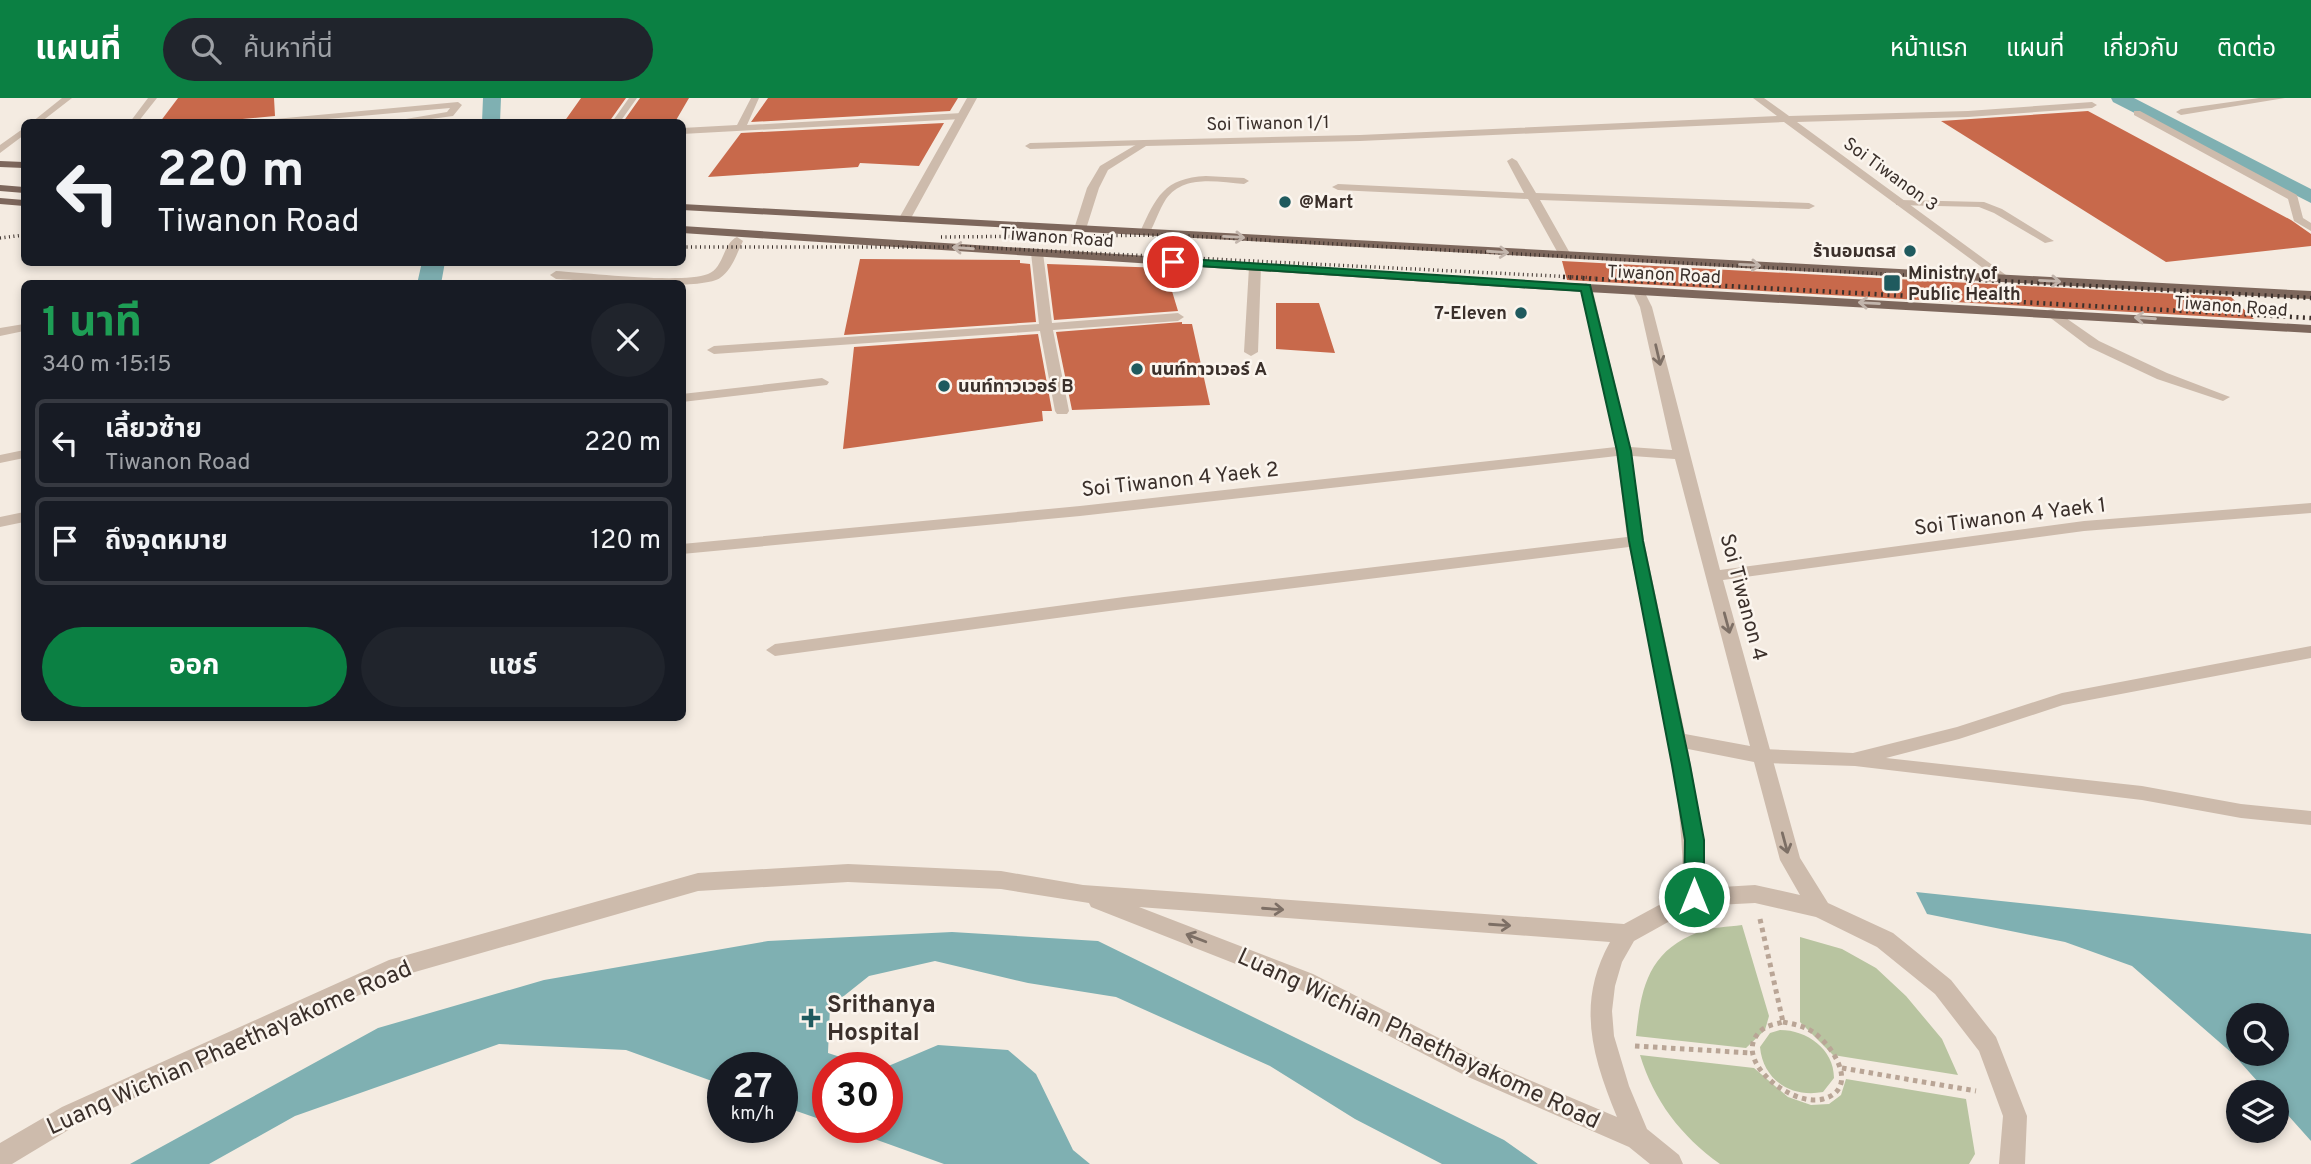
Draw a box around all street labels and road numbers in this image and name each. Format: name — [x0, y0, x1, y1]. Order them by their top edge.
street label: Soi Tiwanon 1/1 — [1206, 112, 1330, 137]
street label: Soi Tiwanon 3 — [1838, 133, 1942, 217]
street label: Tiwanon Road — [999, 223, 1114, 254]
street label: Tiwanon Road — [1606, 261, 1721, 290]
street label: Tiwanon Road — [2173, 292, 2288, 323]
street label: Soi Tiwanon 4 Yaek 2 — [1080, 457, 1280, 504]
street label: Soi Tiwanon 4 Yaek 1 — [1913, 492, 2108, 543]
street label: Soi Tiwanon 4 — [1713, 531, 1772, 664]
street label: Luang Wichian Phaethayakome Road — [1232, 942, 1604, 1137]
street label: Luang Wichian Phaethayakome Road — [43, 954, 417, 1143]

